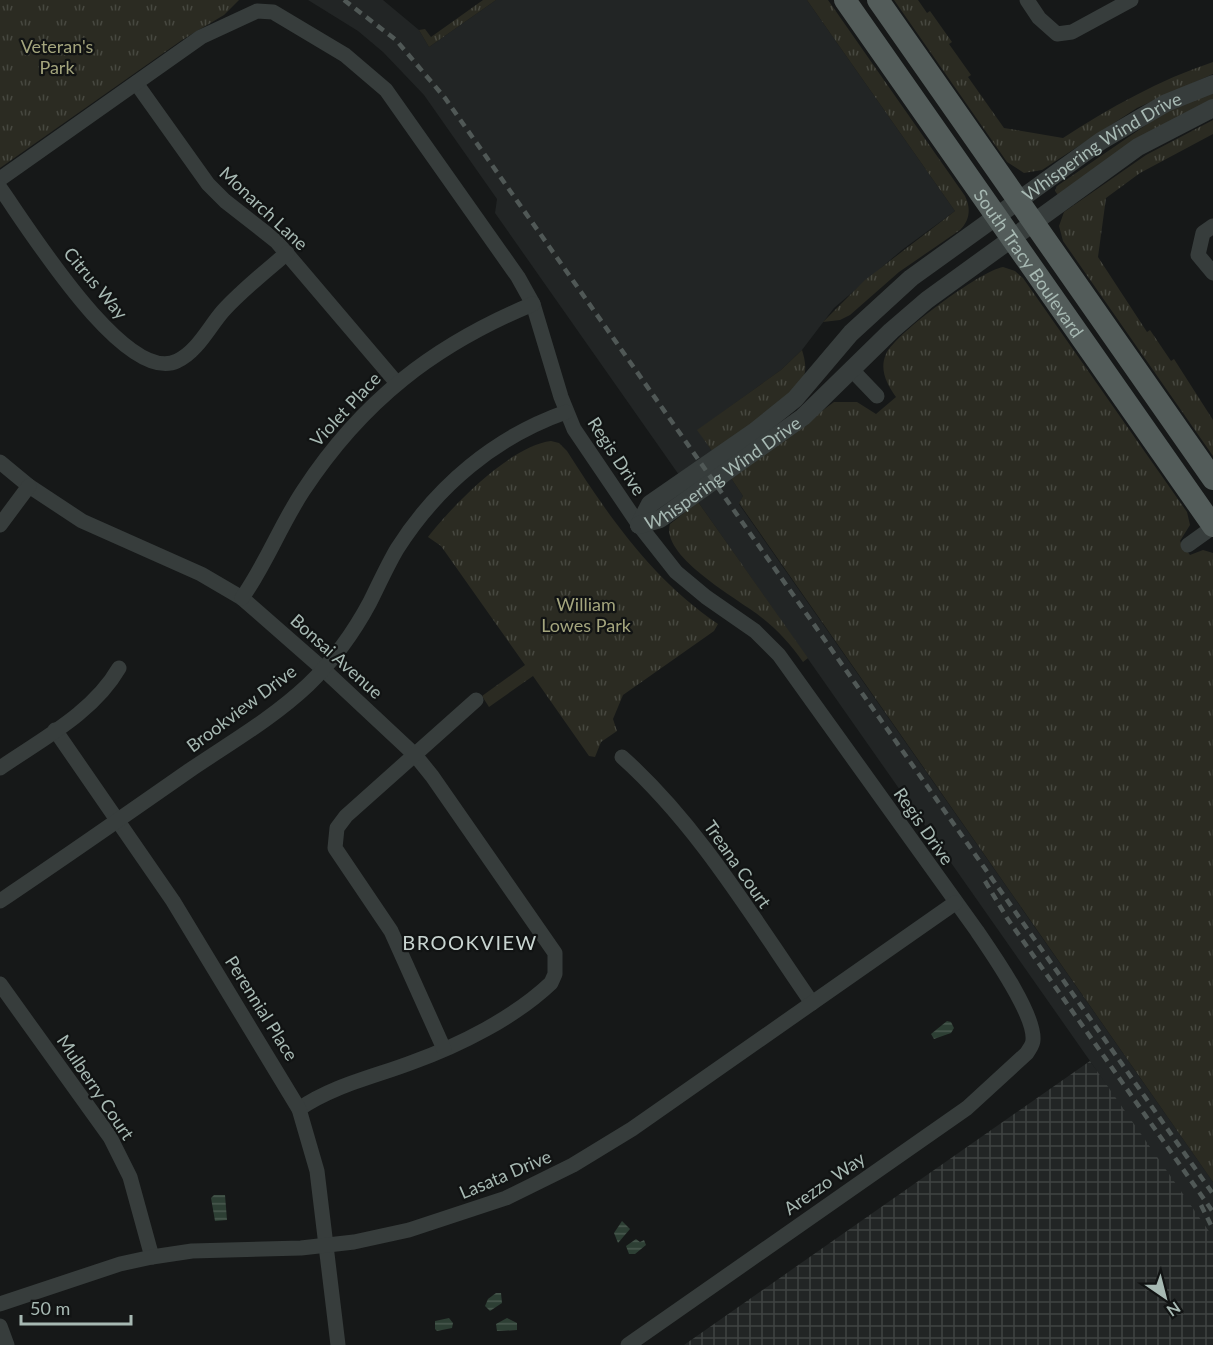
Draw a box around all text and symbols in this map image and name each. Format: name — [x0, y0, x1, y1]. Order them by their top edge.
park label: Veteran's Park — [21, 35, 94, 78]
street label: Whispering Wind Drive — [1018, 87, 1185, 205]
street label: Monarch Lane — [215, 161, 313, 255]
street label: South Tracy Boulevard — [969, 184, 1089, 342]
street label: Citrus Way — [60, 243, 133, 324]
street label: Violet Place — [305, 367, 385, 451]
street label: Whispering Wind Drive — [642, 411, 805, 534]
street label: Regis Drive — [583, 413, 651, 499]
park label: William Lowes Park — [541, 593, 632, 636]
street label: Bonsai Avenue — [286, 609, 388, 703]
street label: Brookview Drive — [182, 660, 300, 756]
street label: Regis Drive — [889, 783, 959, 869]
street label: Treana Court — [700, 816, 777, 913]
district label: BROOKVIEW — [402, 930, 538, 954]
street label: Perennial Place — [221, 951, 303, 1065]
street label: Mulberry Court — [53, 1030, 140, 1144]
street label: Lasata Drive — [456, 1145, 554, 1203]
street label: Arezzo Way — [779, 1147, 869, 1219]
north arrow — [1135, 1267, 1195, 1327]
scale bar — [21, 1288, 130, 1326]
text: 50 m — [30, 1297, 70, 1319]
text: N — [1163, 1298, 1184, 1321]

